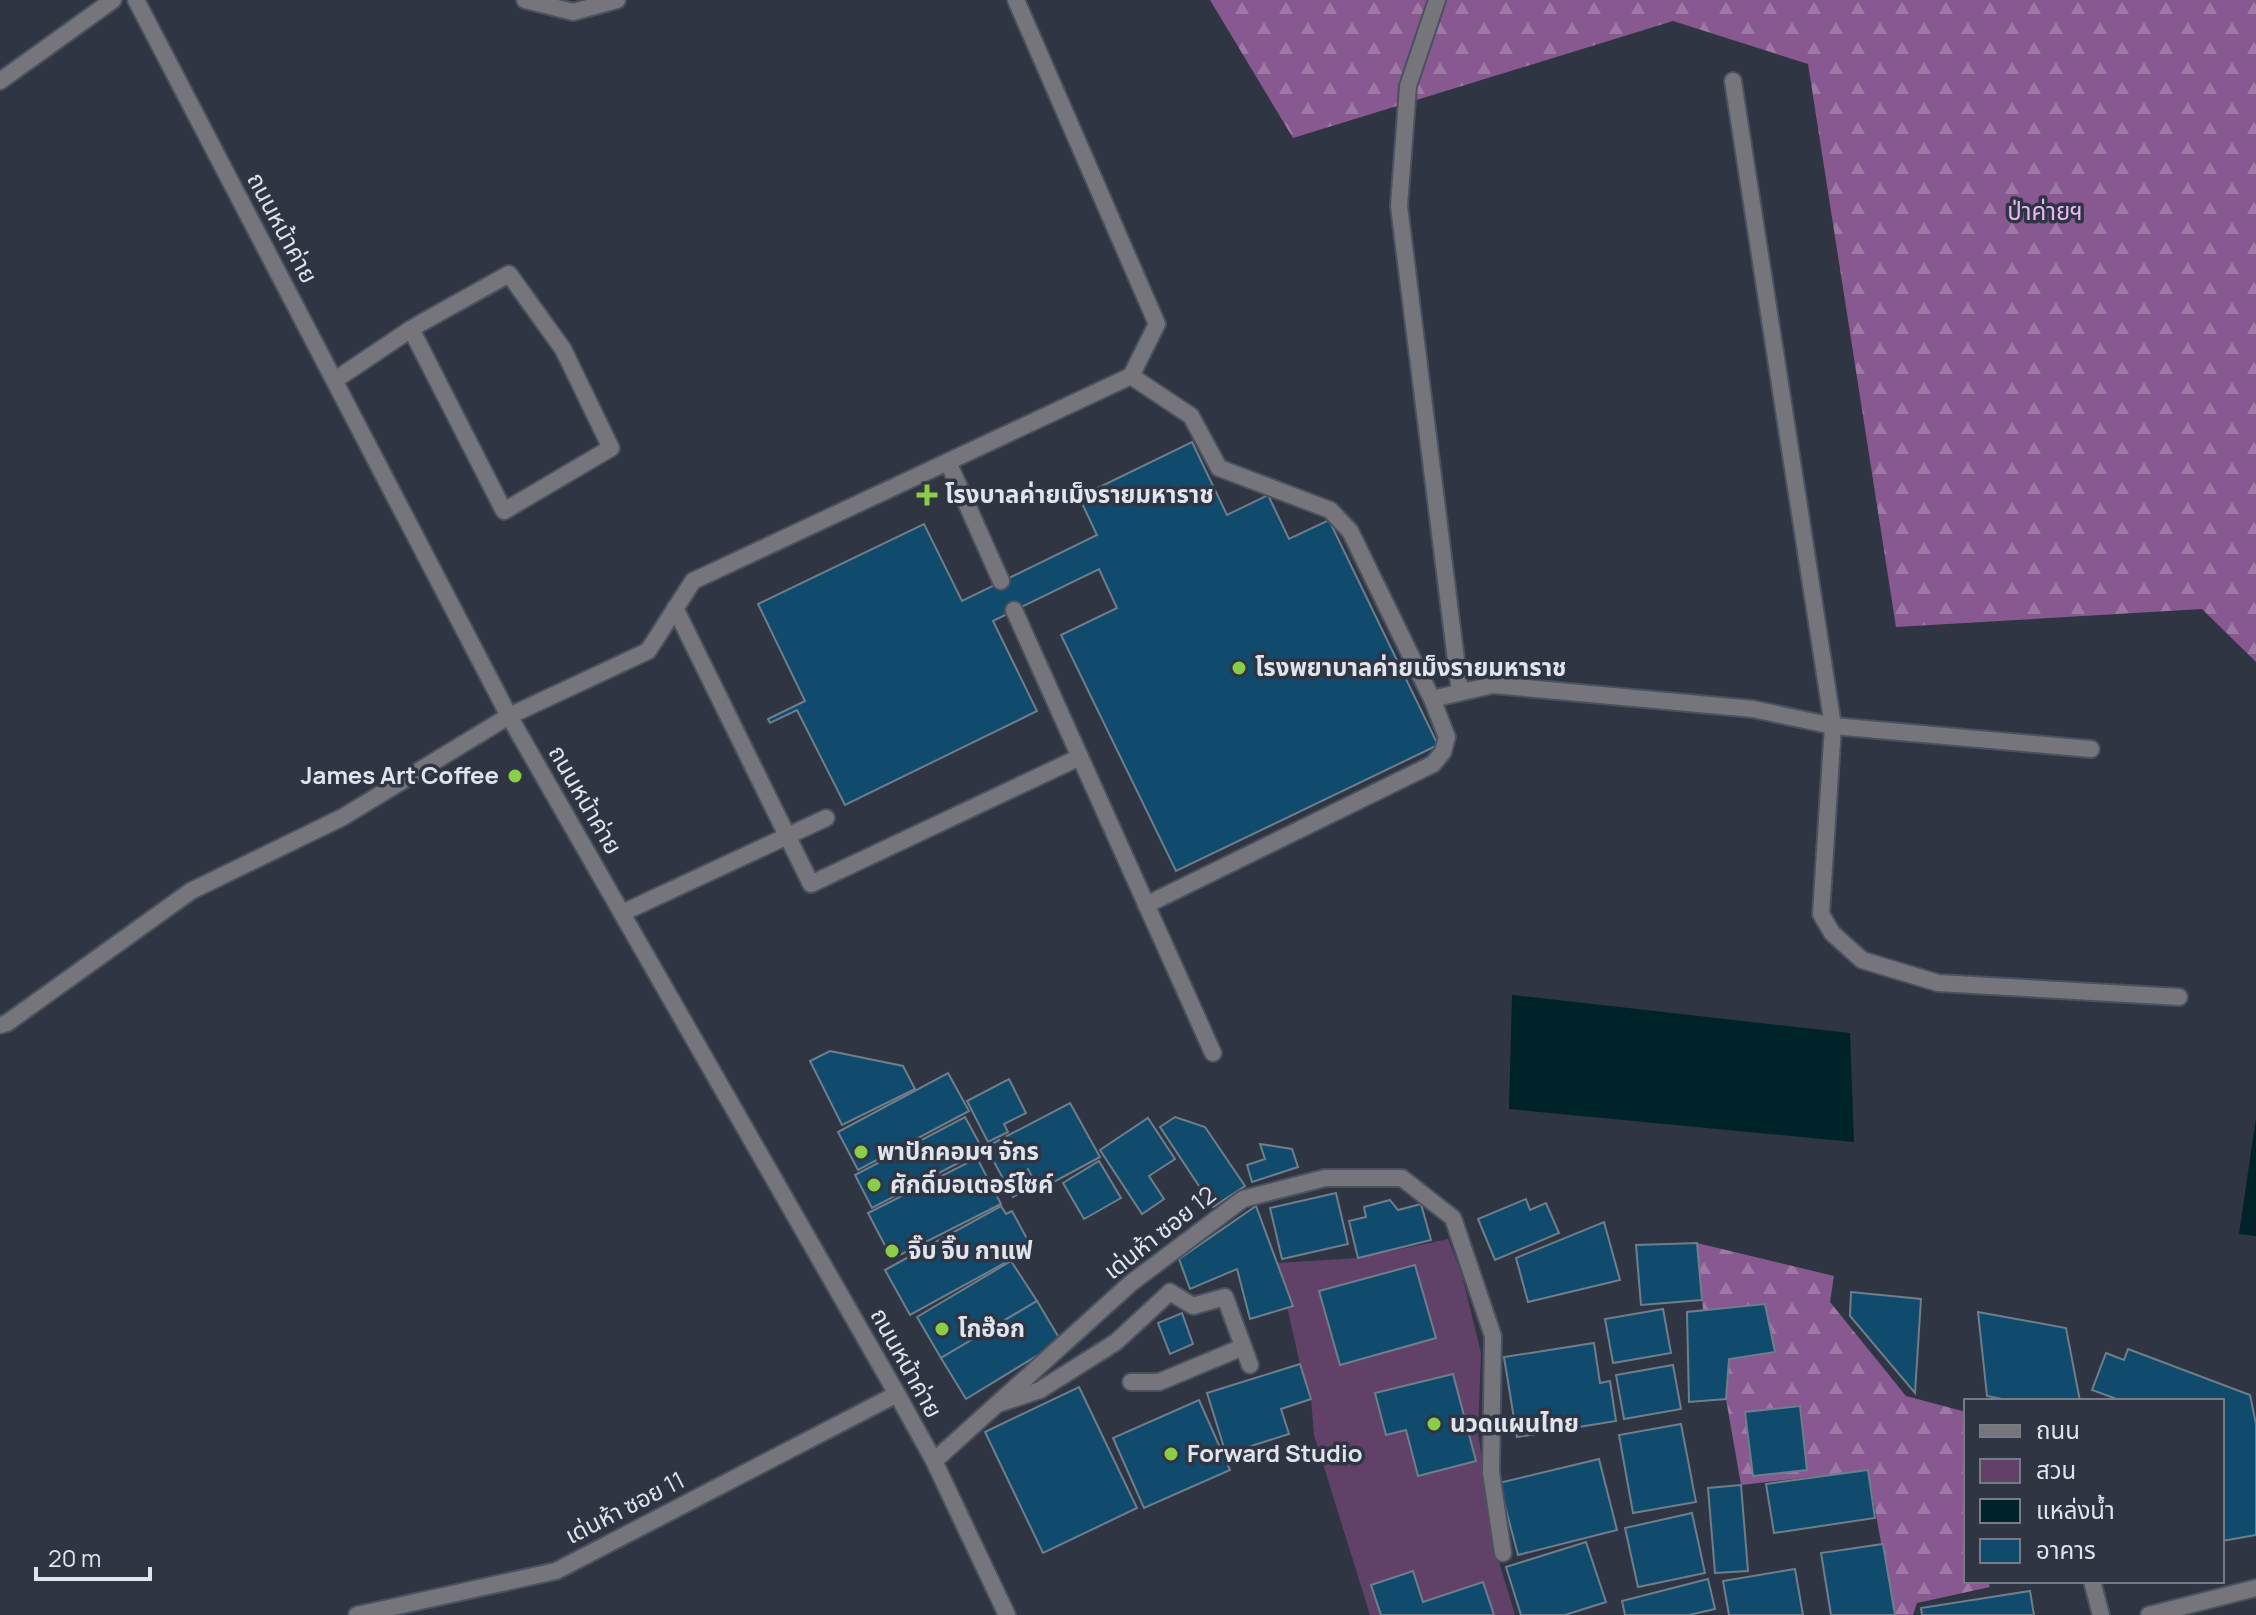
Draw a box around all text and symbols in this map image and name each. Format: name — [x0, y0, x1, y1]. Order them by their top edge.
street label: ถนนหน้าค่าย — [240, 166, 326, 289]
park label: ป่าค่ายฯ — [2007, 194, 2083, 227]
place label: โรงบาลค่ายเม็งรายมหาราช — [945, 477, 1214, 510]
marker: โรงบาลค่ายเม็งรายมหาราช — [916, 484, 938, 506]
place label: โรงพยาบาลค่ายเม็งรายมหาราช — [1255, 650, 1566, 683]
marker: โรงพยาบาลค่ายเม็งรายมหาราช — [1230, 659, 1248, 677]
street label: ถนนหน้าค่าย — [542, 739, 631, 860]
place label: James Art Coffee — [301, 758, 499, 791]
marker: James Art Coffee — [506, 767, 524, 785]
place label: พาปักคอมฯ จักร — [877, 1134, 1039, 1167]
marker: พาปักคอมฯ จักร — [852, 1143, 870, 1161]
place label: ศักดิ์มอเตอร์ไซค์ — [890, 1167, 1054, 1200]
marker: ศักดิ์มอเตอร์ไซค์ — [865, 1176, 883, 1194]
street label: เด่นห้า ซอย 12 — [1096, 1178, 1222, 1286]
place label: จิ๊บ จิ๊บ กาแฟ — [908, 1233, 1033, 1266]
marker: จิ๊บ จิ๊บ กาแฟ — [883, 1242, 901, 1260]
street label: ถนนหน้าค่าย — [864, 1301, 951, 1423]
place label: โกฮ๊อก — [958, 1311, 1025, 1344]
marker: โกฮ๊อก — [933, 1320, 951, 1338]
legend — [1964, 1399, 2224, 1583]
place label: นวดแผนไทย — [1450, 1406, 1579, 1439]
text: ถนน — [2036, 1413, 2080, 1446]
marker: นวดแผนไทย — [1425, 1415, 1443, 1433]
place label: Forward Studio — [1187, 1436, 1362, 1469]
marker: Forward Studio — [1162, 1445, 1180, 1463]
text: สวน — [2036, 1453, 2076, 1486]
street label: เด่นห้า ซอย 11 — [559, 1462, 690, 1551]
text: แหล่งน้ำ — [2036, 1493, 2115, 1526]
scale bar — [36, 1531, 150, 1581]
text: อาคาร — [2036, 1533, 2096, 1566]
text: 20 m — [48, 1541, 101, 1574]

